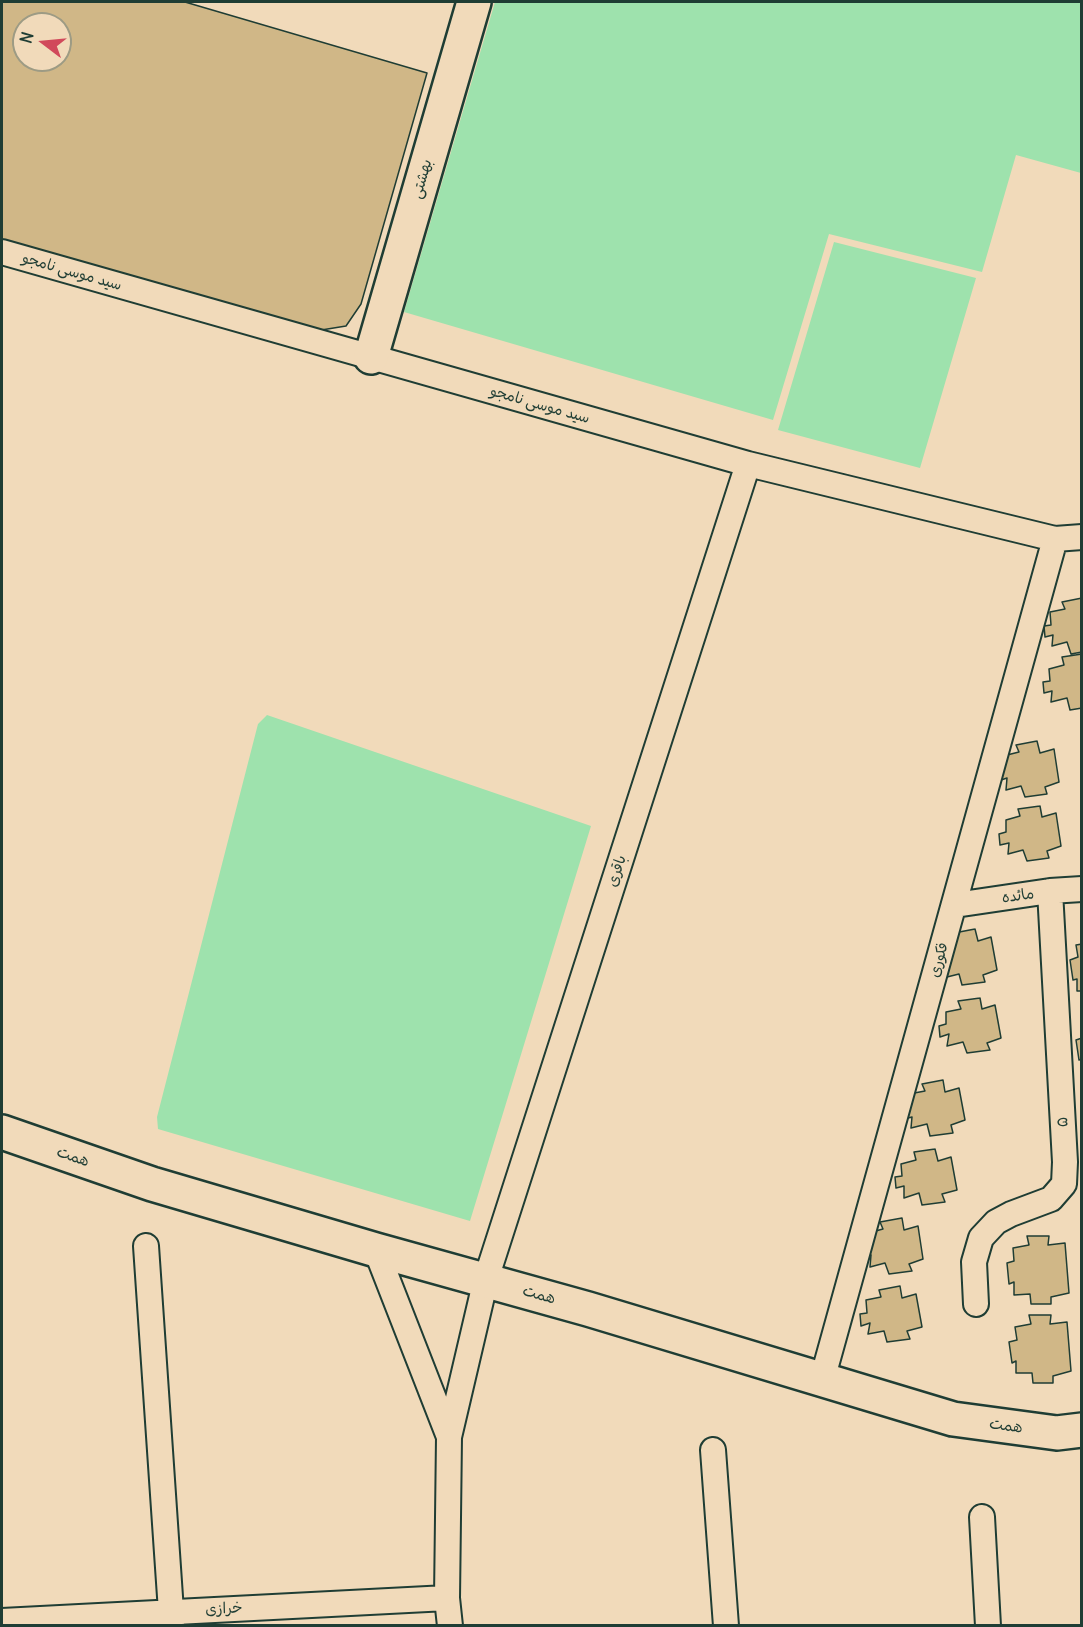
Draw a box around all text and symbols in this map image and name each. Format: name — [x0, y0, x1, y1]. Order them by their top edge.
north arrow — [12, 12, 72, 72]
text: N — [15, 30, 38, 46]
street label: بهشتی — [408, 157, 436, 201]
street label: سید موسی نامجو — [20, 249, 124, 295]
street label: سید موسی نامجو — [488, 382, 592, 428]
street label: باقری — [603, 853, 631, 889]
street label: مائده — [1001, 885, 1035, 907]
street label: فکوری — [925, 940, 953, 980]
street label: ۵ — [1054, 1116, 1072, 1128]
street label: همت — [54, 1143, 92, 1171]
street label: همت — [520, 1282, 558, 1308]
street label: همت — [988, 1415, 1024, 1437]
street label: خرازی — [205, 1599, 243, 1619]

